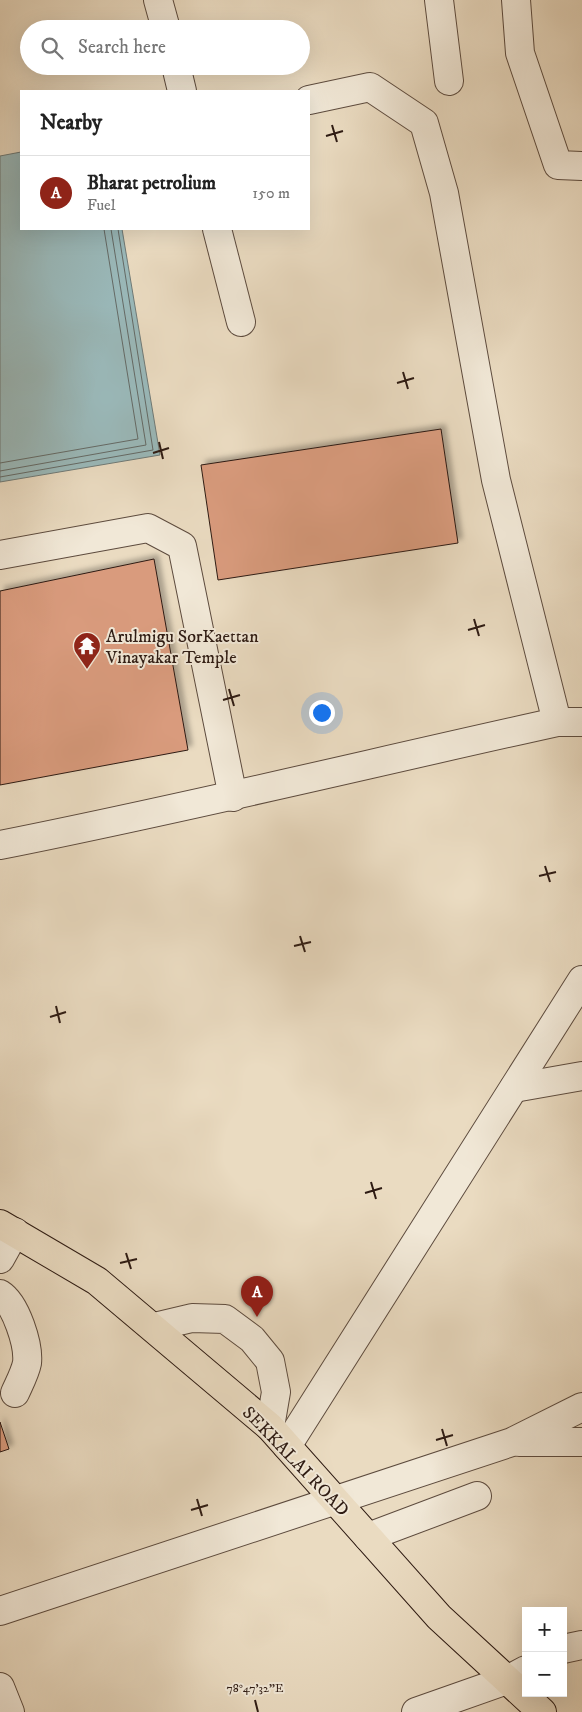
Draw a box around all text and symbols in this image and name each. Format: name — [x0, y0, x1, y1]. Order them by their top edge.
search box — [20, 20, 310, 75]
icon: search — [38, 34, 66, 62]
text: Search here — [78, 36, 166, 59]
text: Nearby — [40, 110, 102, 136]
text: Bharat petrolium — [87, 172, 216, 195]
text: A — [51, 183, 61, 203]
text: 150 m — [252, 183, 290, 203]
text: Fuel — [87, 195, 116, 215]
place label: Arulmigu SorKaettan Vinayakar Temple — [105, 626, 259, 669]
temple icon: Arulmigu SorKaettan Vinayakar Temple — [72, 631, 102, 670]
your location — [309, 700, 335, 726]
pin: A — [241, 1276, 273, 1317]
street label: SEKKALAI ROAD — [237, 1402, 353, 1521]
map controls — [522, 1607, 567, 1697]
button: + — [522, 1607, 567, 1652]
button: − — [522, 1652, 567, 1697]
text: 78°47'32"E — [227, 1681, 284, 1696]

